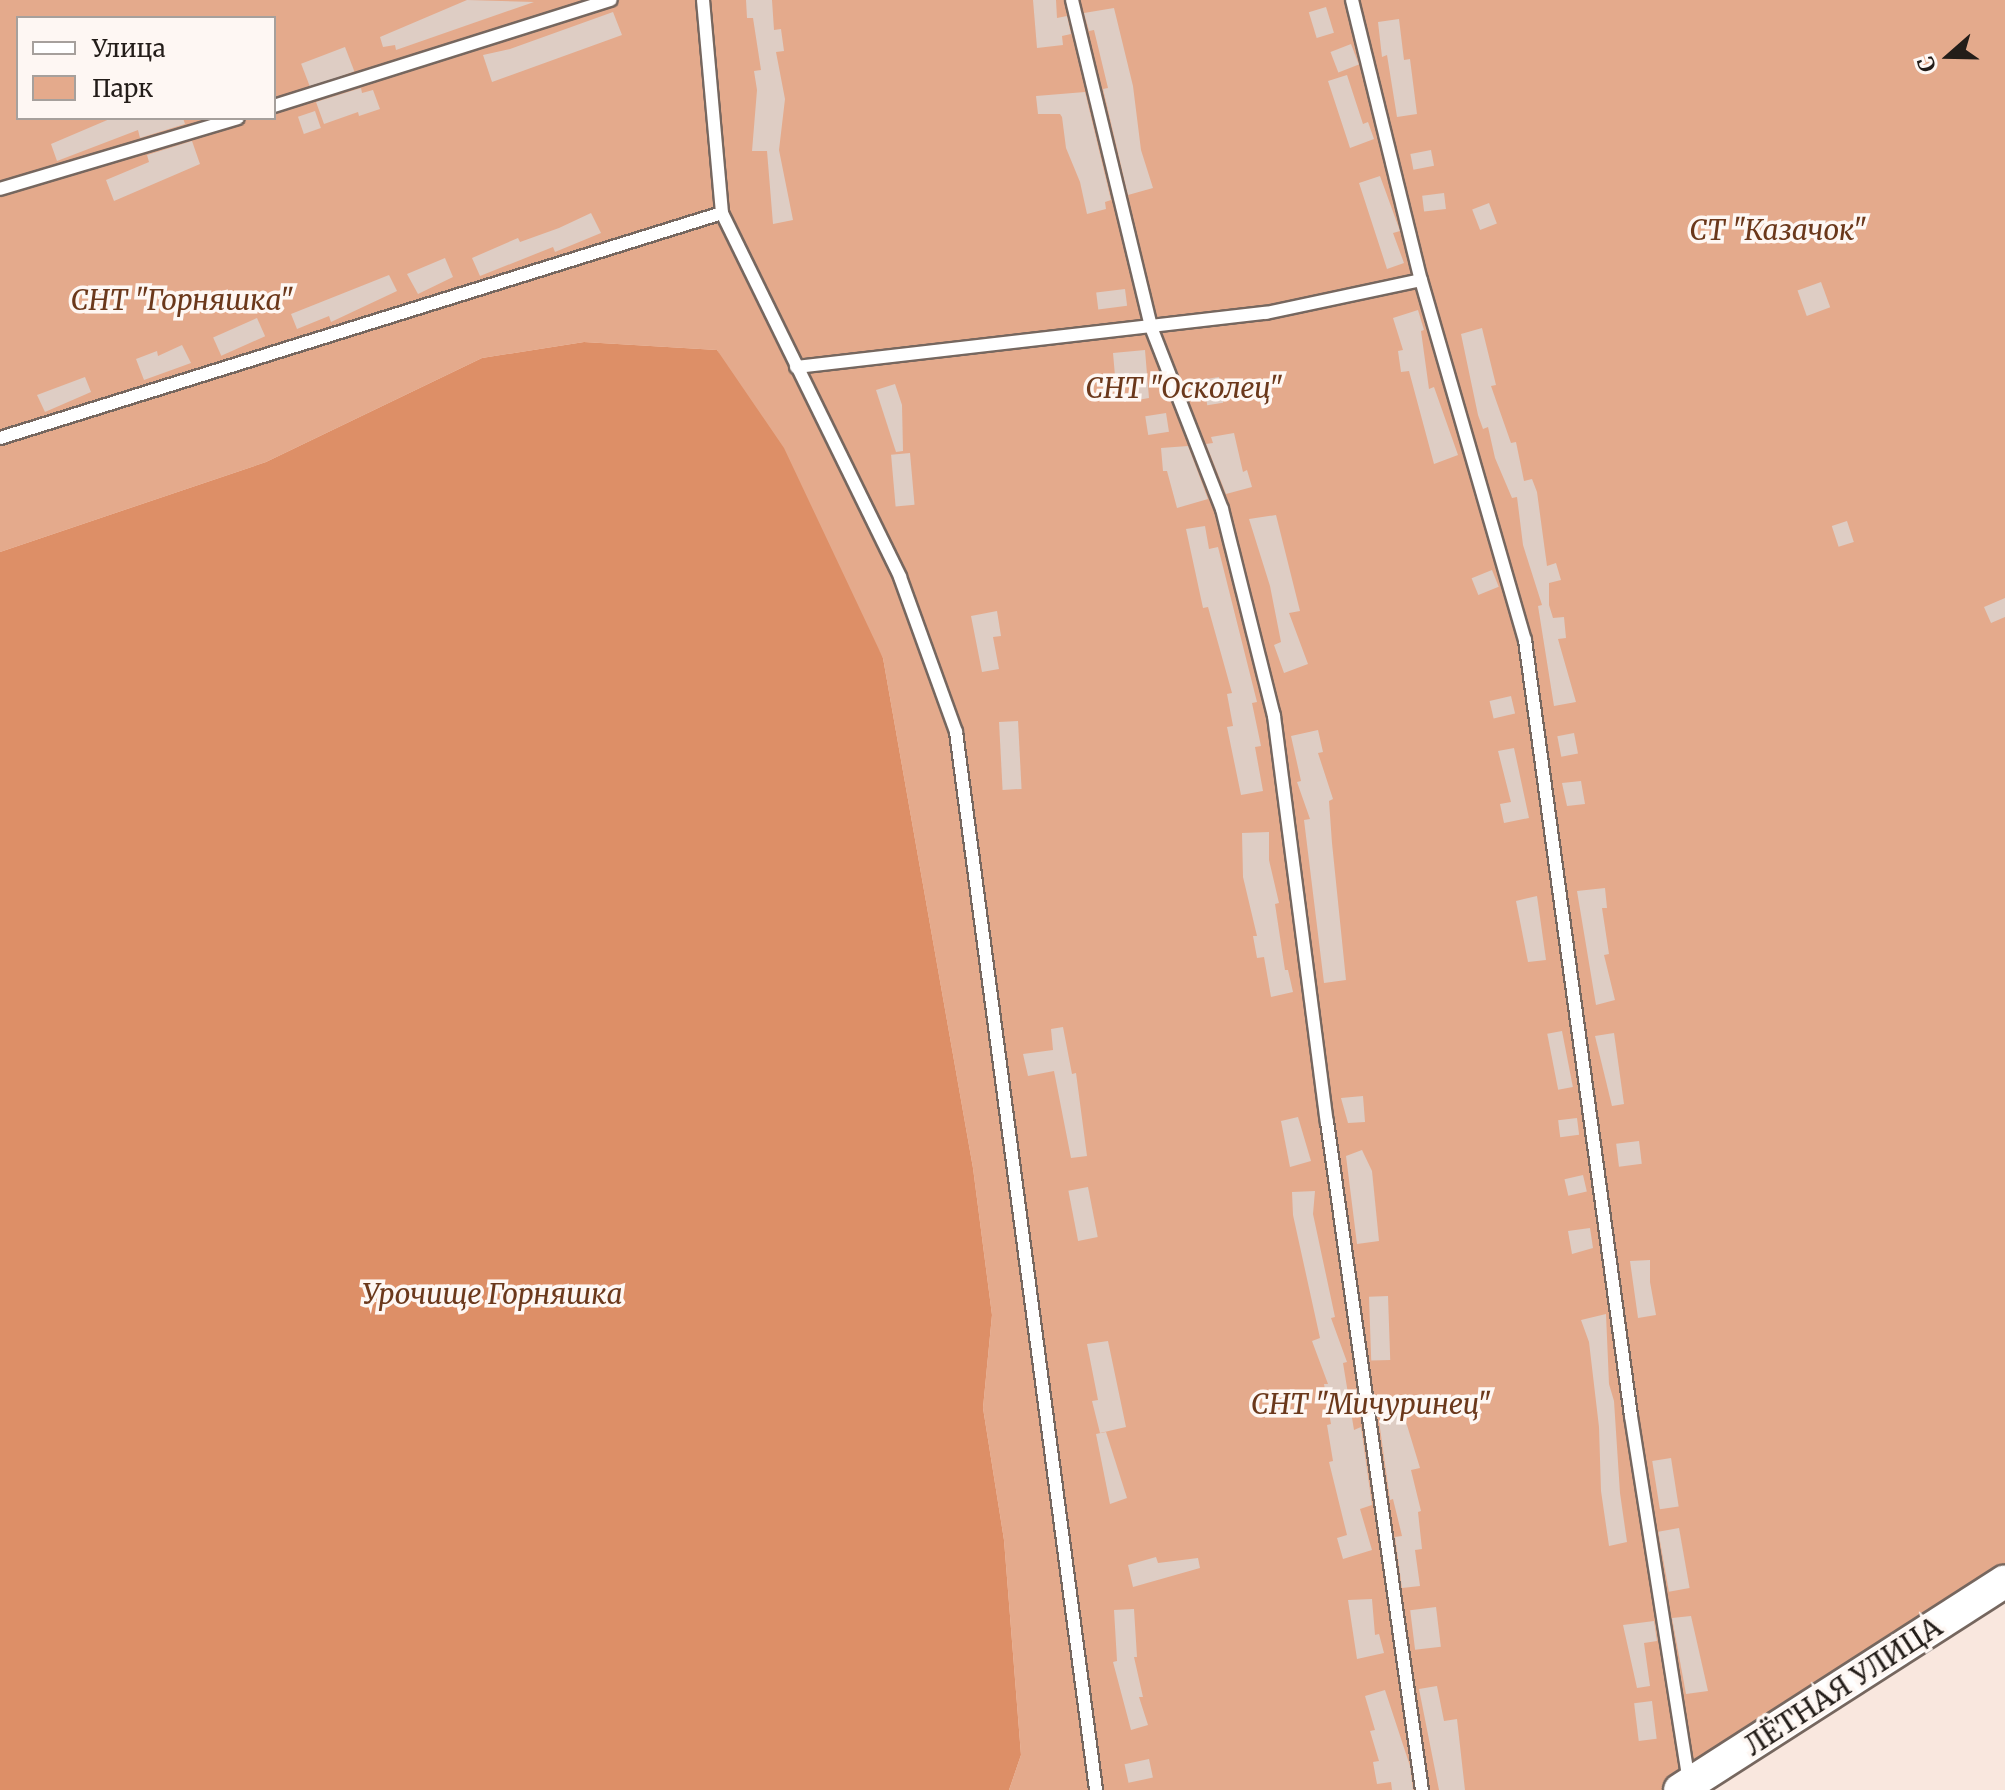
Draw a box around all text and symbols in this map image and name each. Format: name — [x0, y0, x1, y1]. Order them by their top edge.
legend — [16, 16, 276, 120]
north arrow — [1909, 16, 1989, 96]
text: Улица — [92, 33, 166, 64]
text: С — [1911, 53, 1942, 76]
text: Парк — [92, 73, 153, 104]
park label: СТ "Казачок" — [1689, 213, 1867, 247]
park label: СНТ "Горняшка" — [70, 283, 294, 317]
park label: СНТ "Осколец" — [1085, 371, 1283, 405]
park label: Урочище Горняшка — [361, 1277, 623, 1311]
park label: СНТ "Мичуринец" — [1251, 1387, 1491, 1421]
street label: ЛЁТНАЯ УЛИЦА — [1738, 1610, 1948, 1762]

